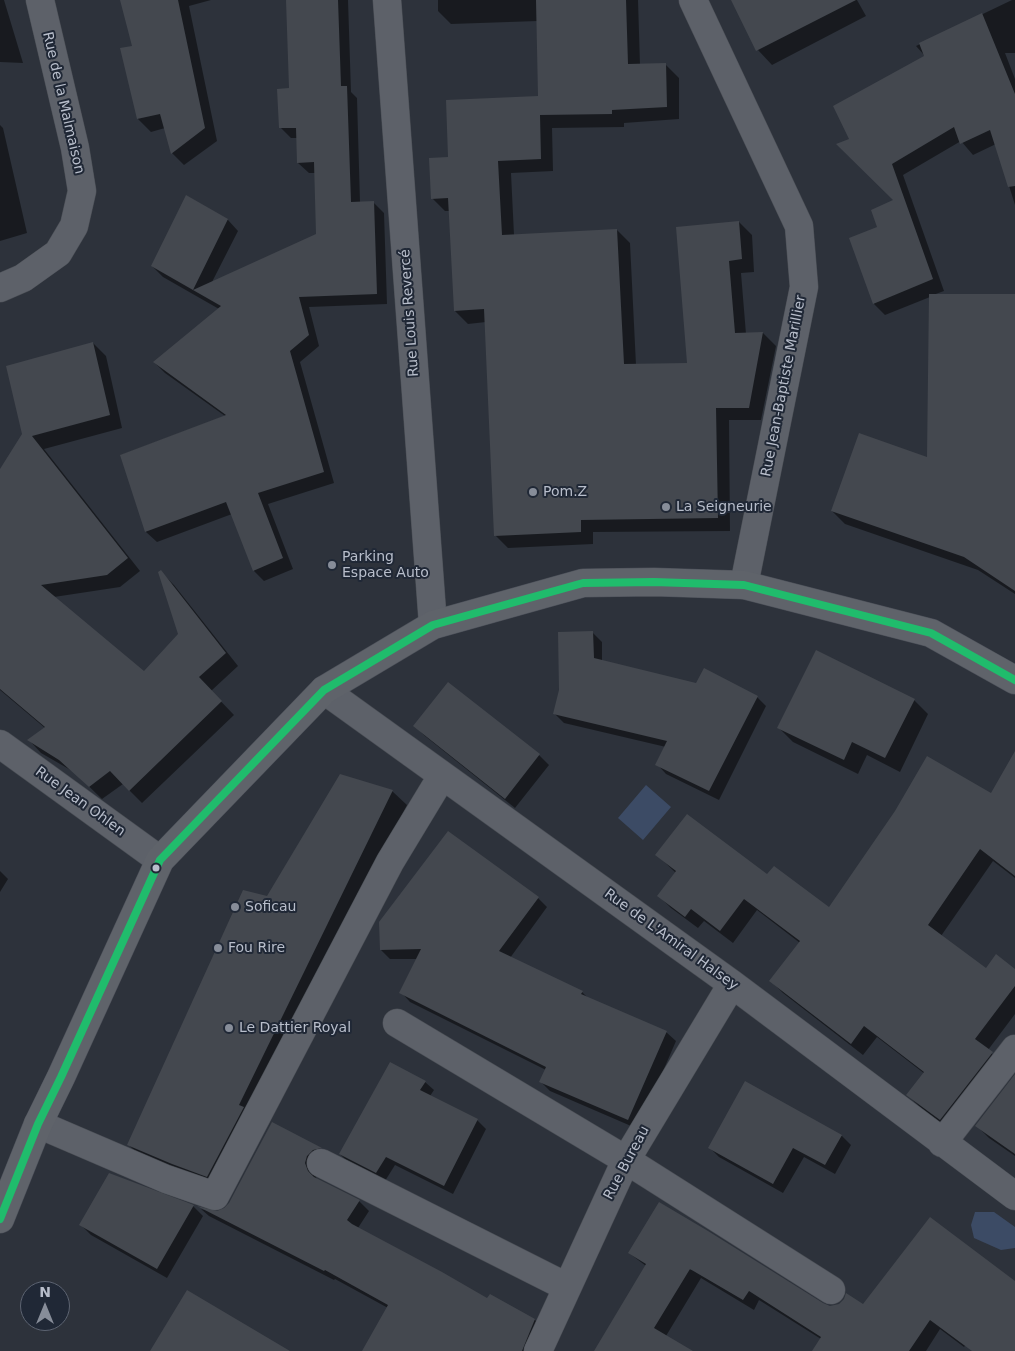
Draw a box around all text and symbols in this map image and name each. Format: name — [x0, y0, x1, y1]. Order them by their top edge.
street label: Rue de la Malmaison — [38, 30, 88, 176]
street label: Rue Louis Revercé — [397, 249, 423, 377]
street label: Rue Jean-Baptiste Marillier — [758, 294, 810, 478]
place label: Pom.Z — [543, 484, 587, 500]
marker: Pom.Z — [527, 486, 539, 498]
place label: La Seigneurie — [676, 499, 772, 515]
marker: La Seigneurie — [660, 501, 672, 513]
place label: Parking Espace Auto — [342, 549, 429, 582]
marker: Parking Espace Auto — [326, 559, 338, 571]
street label: Rue Jean Ohlen — [32, 764, 128, 840]
unlabelled marker — [151, 863, 161, 873]
street label: Rue de L'Amiral Halsey — [601, 886, 741, 994]
place label: Soficau — [245, 899, 296, 915]
marker: Soficau — [229, 901, 241, 913]
place label: Fou Rire — [228, 940, 285, 956]
marker: Fou Rire — [212, 942, 224, 954]
place label: Le Dattier Royal — [239, 1020, 351, 1036]
marker: Le Dattier Royal — [223, 1022, 235, 1034]
street label: Rue Bureau — [601, 1123, 653, 1203]
north arrow — [20, 1281, 70, 1331]
text: N — [39, 1284, 51, 1300]

